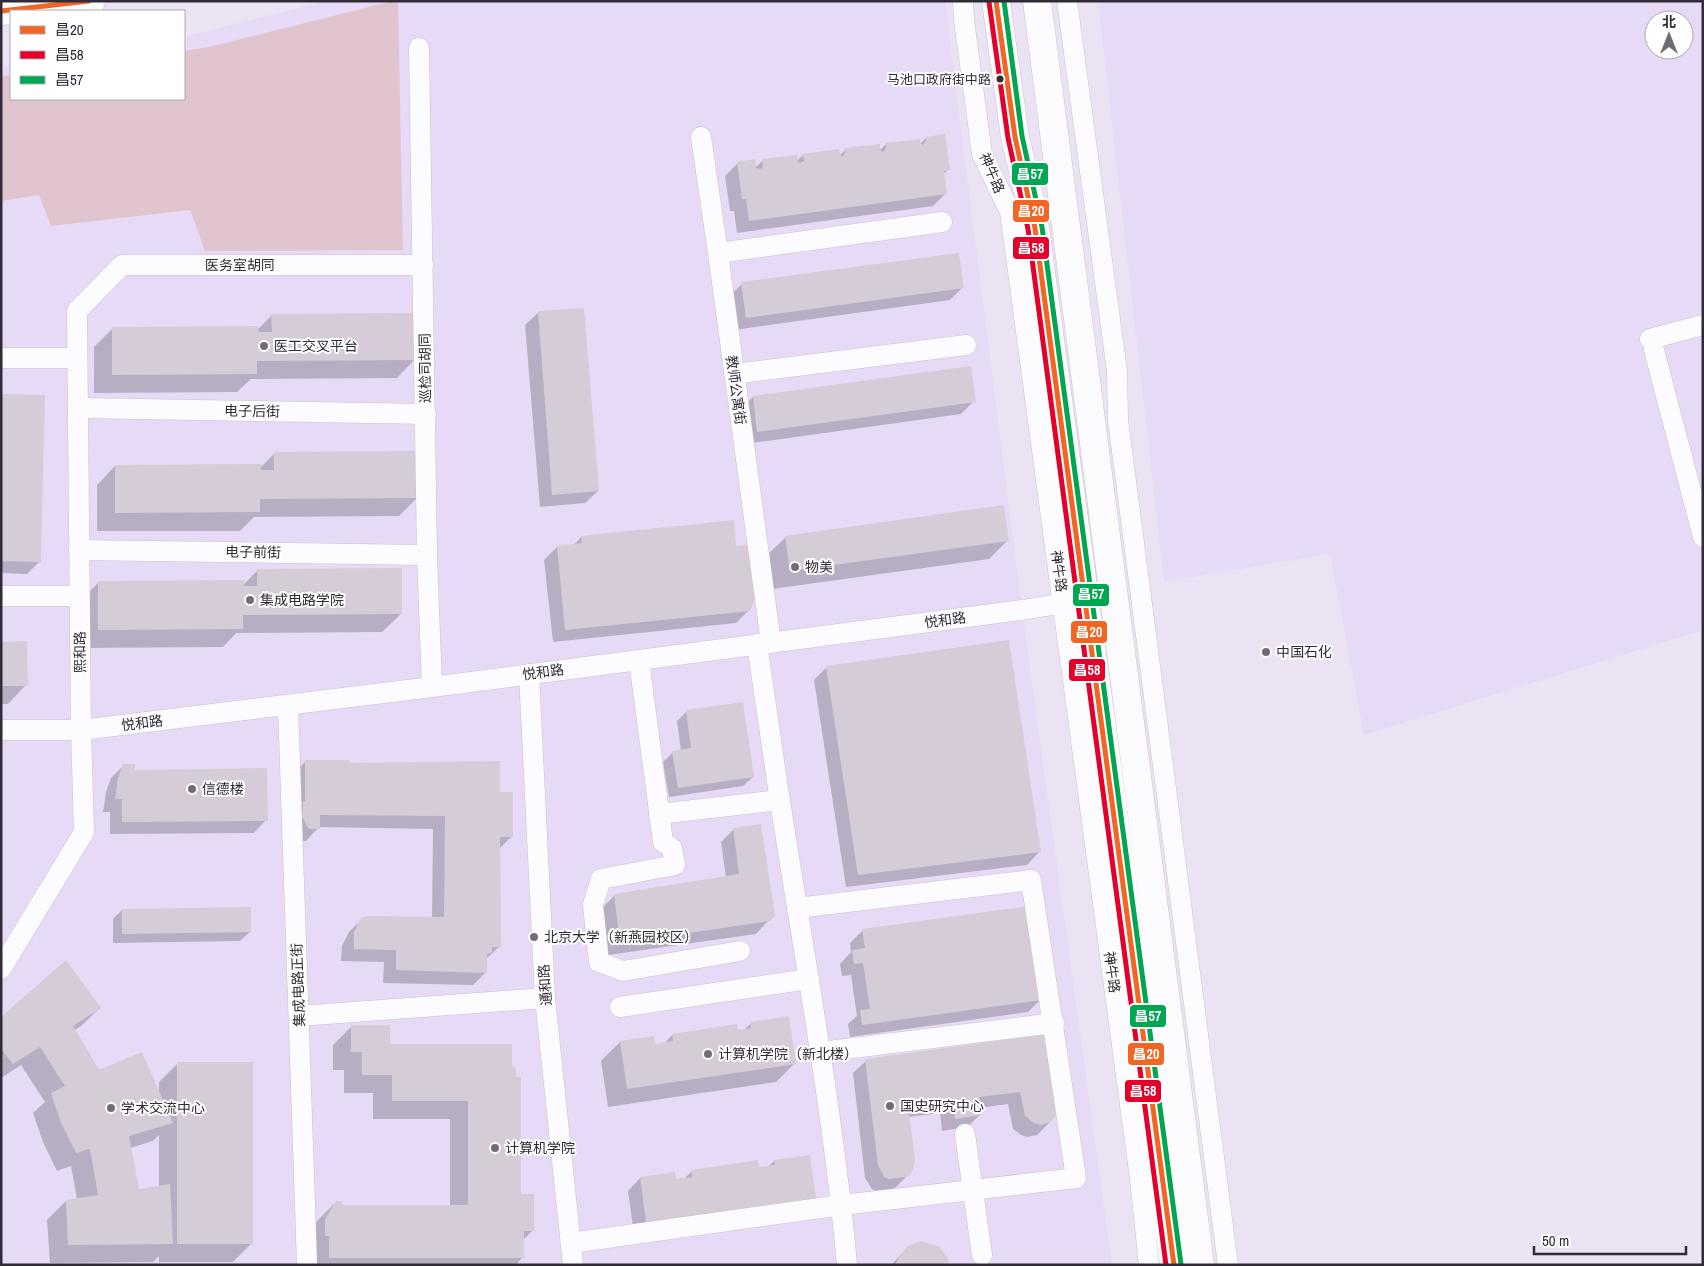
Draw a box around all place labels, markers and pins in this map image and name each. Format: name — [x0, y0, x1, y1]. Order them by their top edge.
place label: 马池口政府街中路 — [887, 71, 991, 88]
marker: 马池口政府街中路 — [995, 74, 1005, 84]
place label: 医工交叉平台 — [274, 337, 358, 355]
marker: 医工交叉平台 — [258, 340, 270, 352]
place label: 物美 — [805, 558, 833, 576]
marker: 物美 — [789, 561, 801, 573]
place label: 集成电路学院 — [260, 591, 344, 609]
marker: 集成电路学院 — [244, 594, 256, 606]
place label: 中国石化 — [1276, 643, 1332, 661]
marker: 中国石化 — [1260, 646, 1272, 658]
place label: 信德楼 — [202, 780, 244, 798]
marker: 信德楼 — [186, 783, 198, 795]
place label: 北京大学（新燕园校区） — [544, 928, 698, 946]
marker: 北京大学（新燕园校区） — [528, 931, 540, 943]
place label: 计算机学院（新北楼） — [718, 1045, 858, 1063]
marker: 计算机学院（新北楼） — [702, 1048, 714, 1060]
place label: 国史研究中心 — [900, 1097, 984, 1115]
place label: 学术交流中心 — [121, 1099, 205, 1117]
marker: 国史研究中心 — [884, 1100, 896, 1112]
marker: 学术交流中心 — [105, 1102, 117, 1114]
place label: 计算机学院 — [505, 1139, 575, 1157]
marker: 计算机学院 — [489, 1142, 501, 1154]

